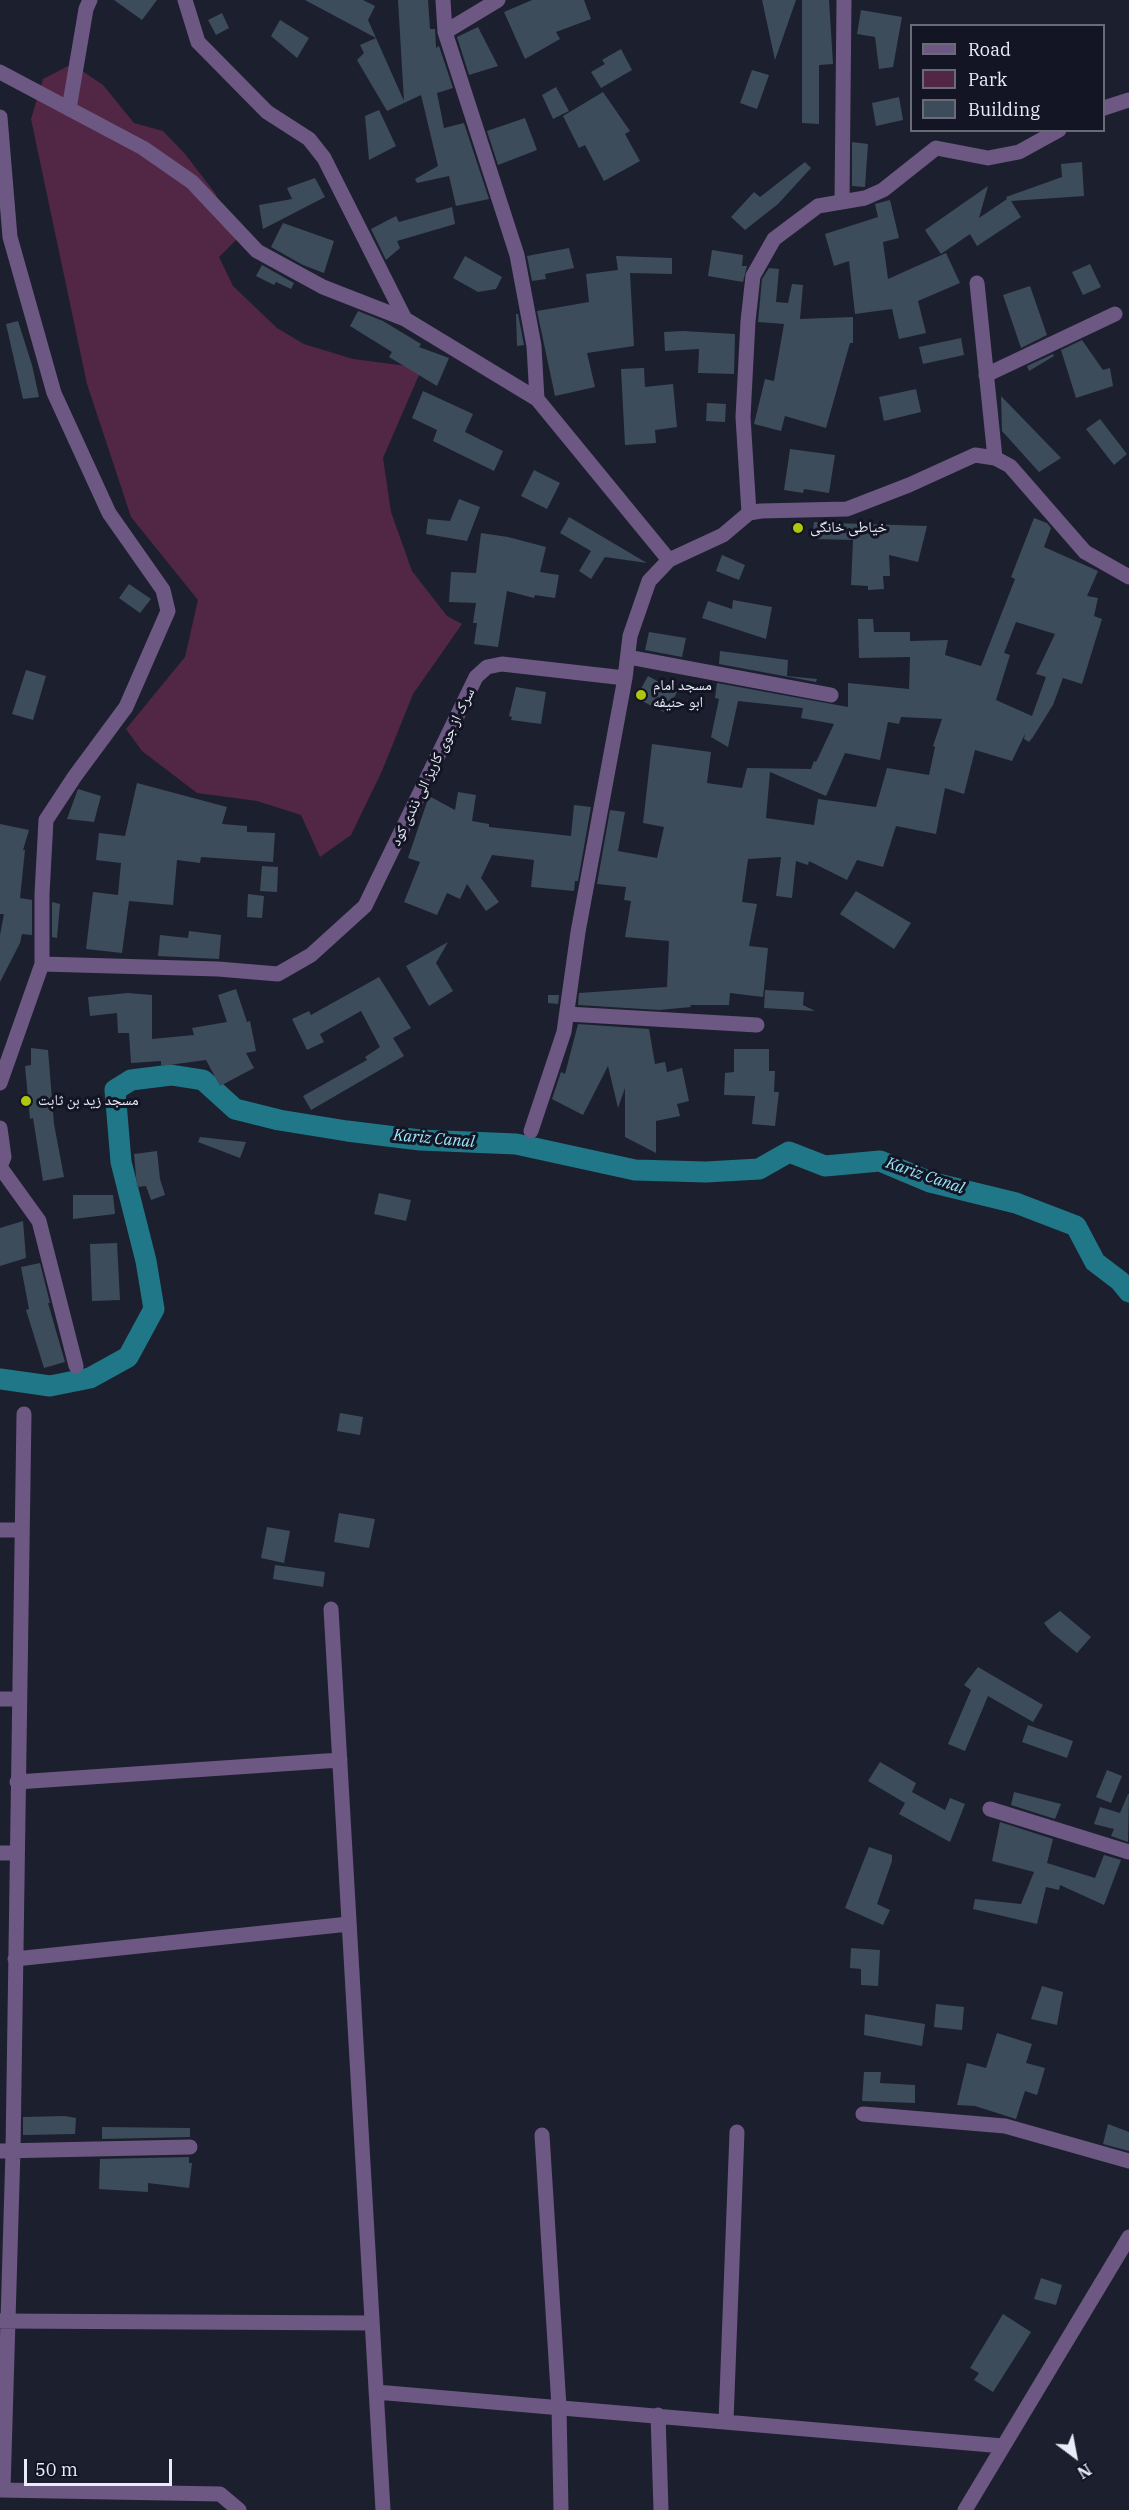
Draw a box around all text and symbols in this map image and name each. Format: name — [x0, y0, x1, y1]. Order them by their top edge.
legend — [910, 24, 1105, 132]
text: Road — [968, 38, 1011, 61]
text: Park — [968, 68, 1007, 91]
text: Building — [968, 98, 1040, 121]
place label: خیاطی خانگی — [810, 519, 887, 537]
marker: خیاطی خانگی — [791, 521, 805, 535]
place label: مسجد امام ابو حنیفه — [653, 677, 712, 712]
street label: سرک از جوی کاریز الی ذندی کود — [387, 685, 479, 849]
marker: مسجد امام ابو حنیفه — [634, 688, 648, 702]
place label: مسجد زید بن ثابت — [38, 1092, 139, 1110]
marker: مسجد زید بن ثابت — [19, 1094, 33, 1108]
water label: Kariz Canal — [393, 1126, 475, 1152]
water label: Kariz Canal — [883, 1154, 967, 1198]
north arrow — [1045, 2426, 1105, 2486]
scale bar — [27, 2447, 176, 2485]
text: 50 m — [35, 2458, 78, 2481]
text: N — [1074, 2459, 1095, 2483]

